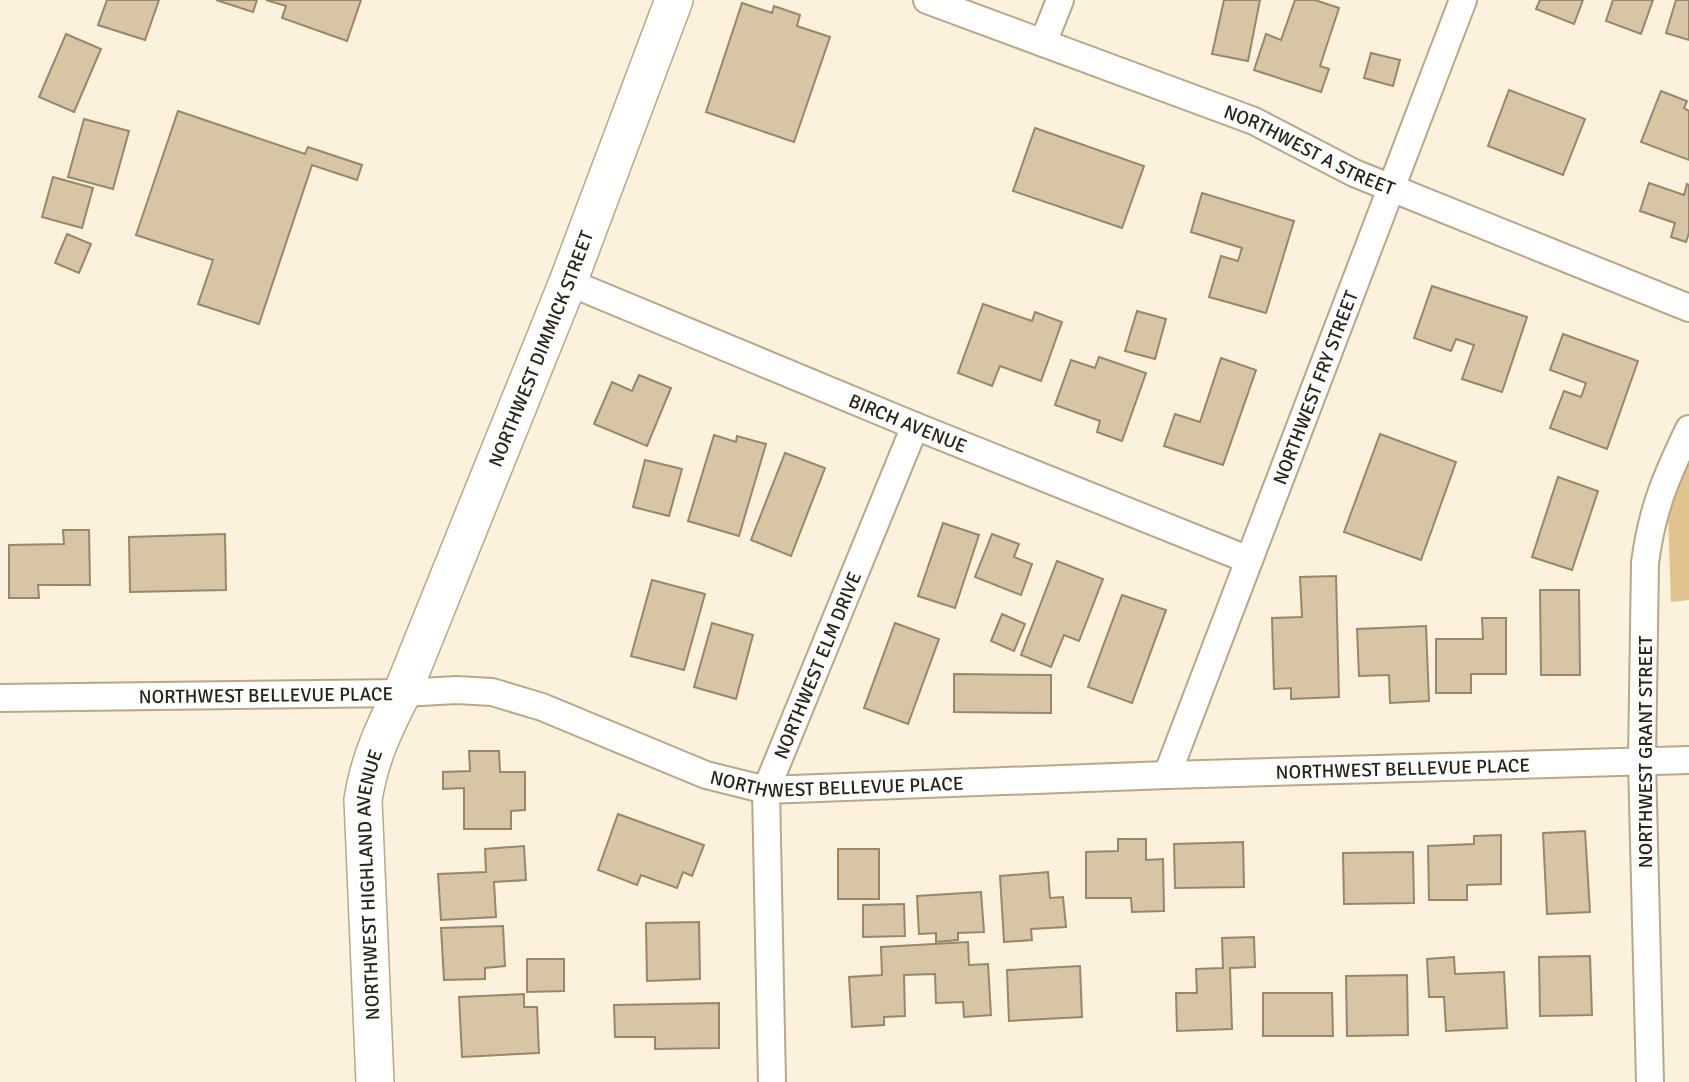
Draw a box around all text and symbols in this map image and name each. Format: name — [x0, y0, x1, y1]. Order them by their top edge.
street label: NORTHWEST A STREET — [1220, 100, 1399, 201]
street label: NORTHWEST DIMMICK STREET — [484, 227, 599, 470]
street label: NORTHWEST FRY STREET — [1268, 287, 1364, 488]
street label: BIRCH AVENUE — [845, 389, 970, 459]
street label: NORTHWEST ELM DRIVE — [769, 568, 867, 763]
street label: NORTHWEST GRANT STREET — [1634, 635, 1658, 868]
street label: NORTHWEST BELLEVUE PLACE — [139, 682, 393, 709]
street label: NORTHWEST HIGHLAND AVENUE — [352, 746, 388, 1021]
street label: NORTHWEST BELLEVUE PLACE — [1275, 754, 1530, 785]
street label: NORTHWEST BELLEVUE PLACE — [708, 765, 964, 803]

